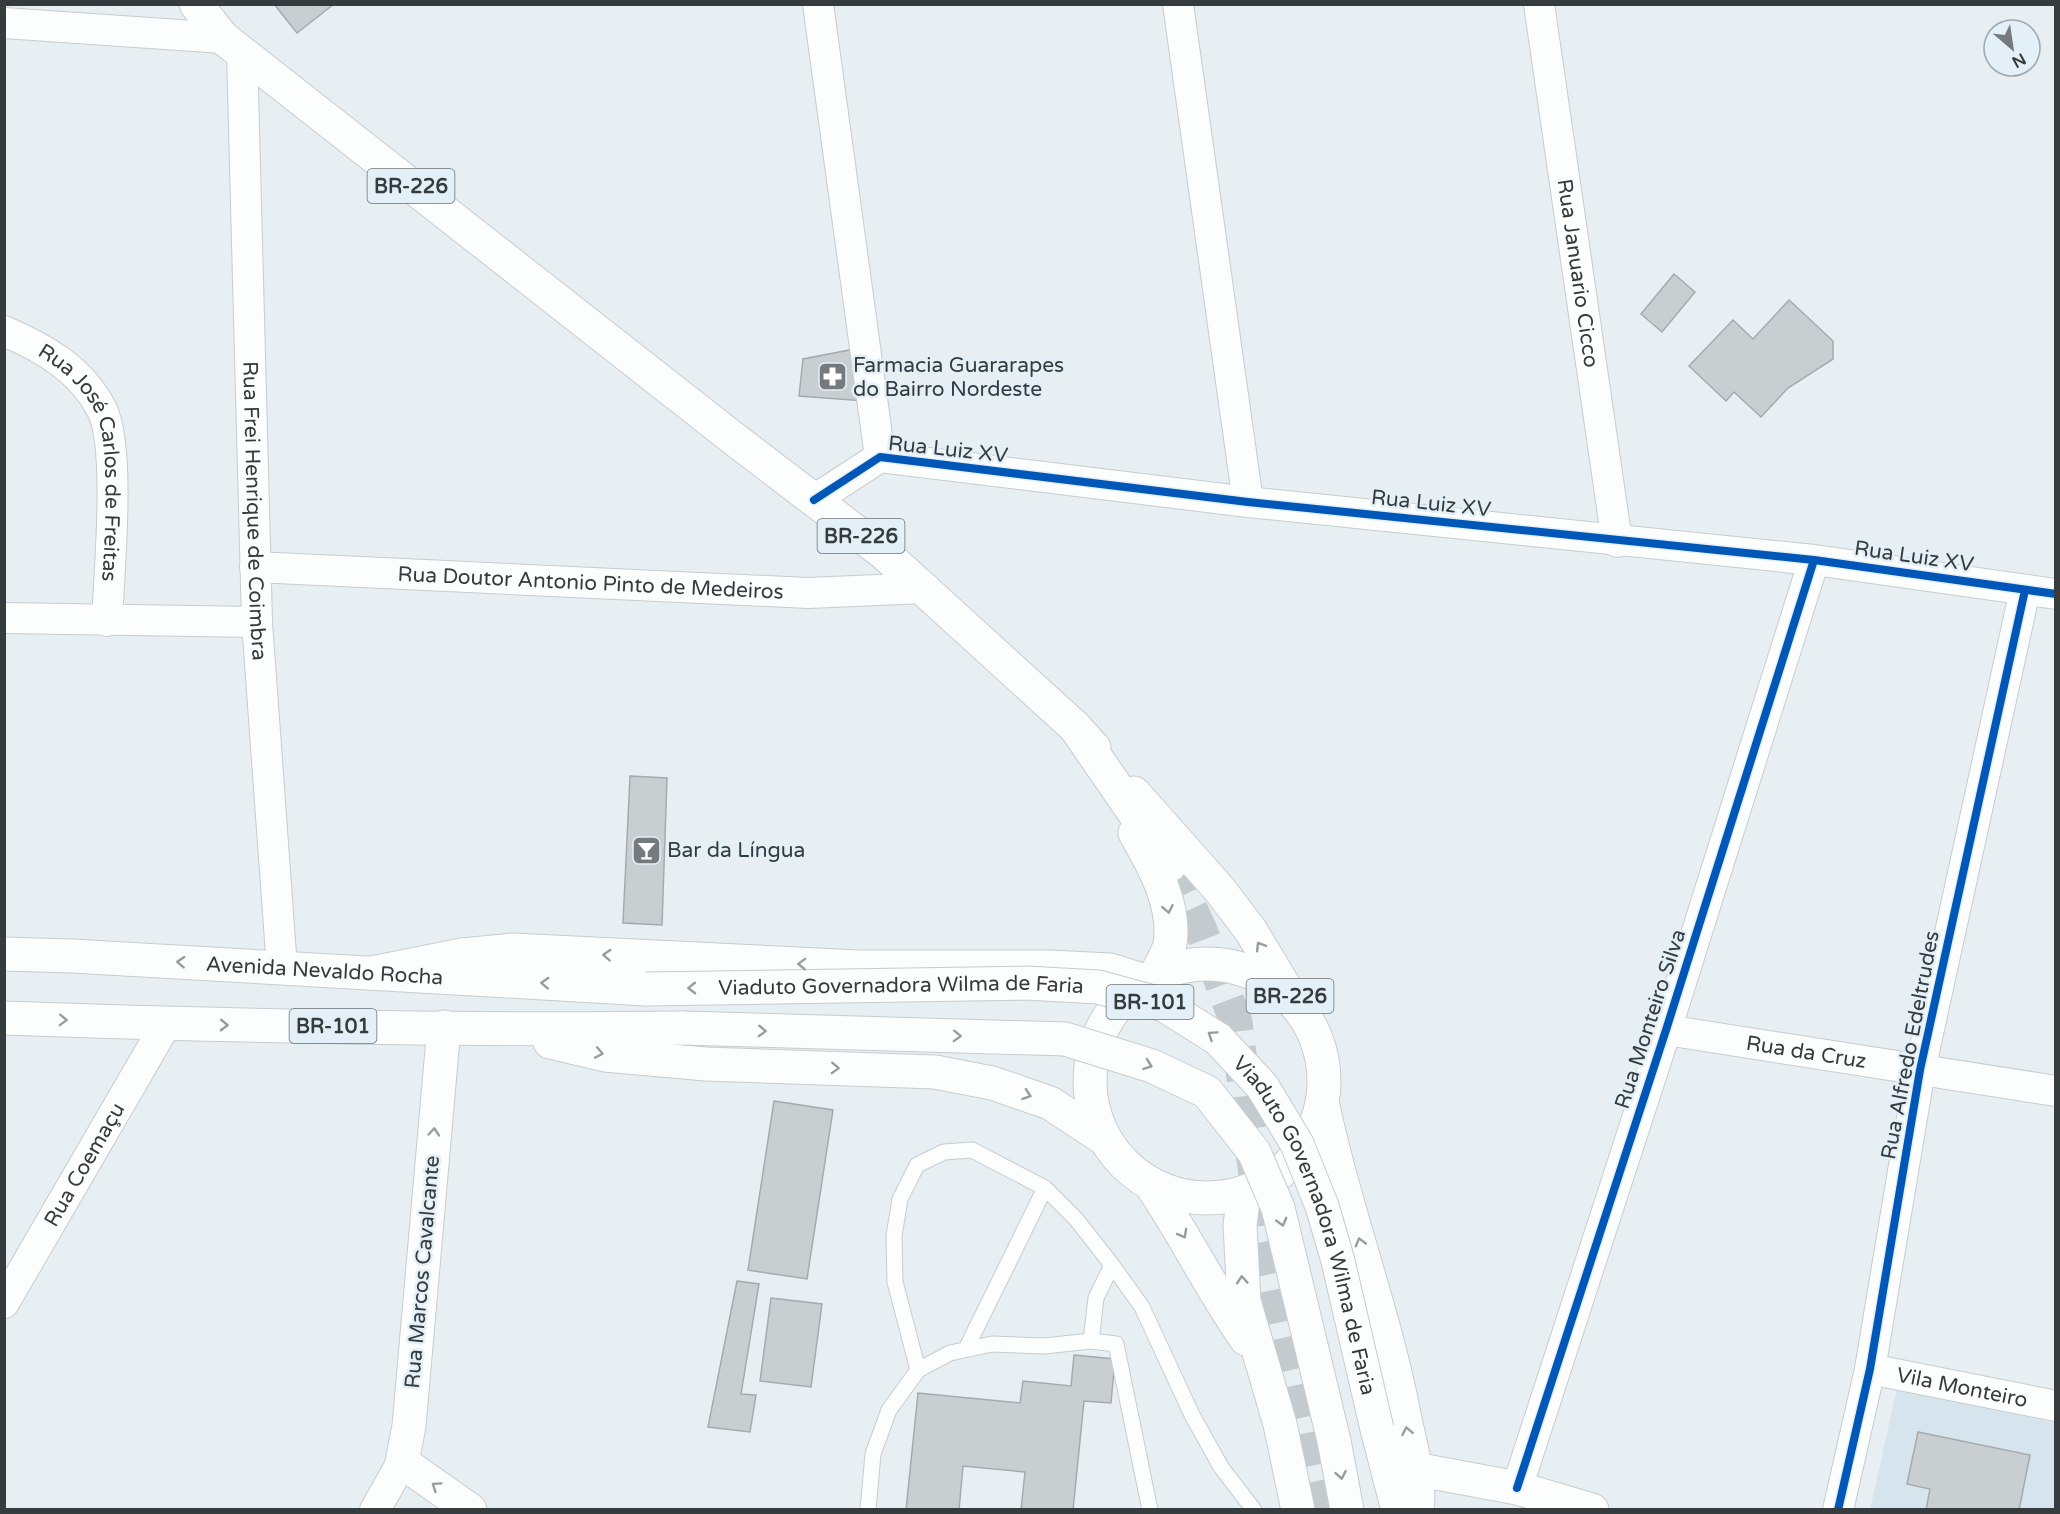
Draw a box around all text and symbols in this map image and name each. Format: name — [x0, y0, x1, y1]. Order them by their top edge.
north arrow — [1982, 18, 2042, 78]
text: N — [2008, 48, 2029, 72]
road number: BR-226 — [368, 169, 454, 203]
street label: Rua Januario Cicco — [1552, 177, 1604, 369]
street label: Rua José Carlos de Freitas — [34, 339, 125, 582]
place label: Farmacia Guararapes do Bairro Nordeste — [853, 353, 1064, 402]
street label: Rua Frei Henrique de Coimbra — [237, 361, 272, 662]
pharmacy icon: Farmacia Guararapes do Bairro Nordeste — [816, 361, 848, 393]
street label: Rua Luiz XV — [887, 431, 1010, 468]
street label: Rua Luiz XV — [1370, 485, 1493, 522]
road number: BR-226 — [818, 519, 904, 553]
street label: Rua Luiz XV — [1853, 536, 1976, 577]
street label: Rua Doutor Antonio Pinto de Medeiros — [397, 562, 784, 605]
bar icon: Bar da Língua — [630, 834, 662, 866]
place label: Bar da Língua — [667, 838, 805, 863]
one-way arrow — [1161, 904, 1174, 914]
street label: Rua Monteiro Silva — [1610, 926, 1691, 1112]
street label: Rua Alfredo Edeltrudes — [1876, 929, 1945, 1162]
one-way arrow — [1255, 942, 1267, 952]
one-way arrow — [603, 949, 612, 962]
street label: Avenida Nevaldo Rocha — [205, 952, 444, 990]
one-way arrow — [177, 956, 186, 969]
one-way arrow — [798, 958, 807, 971]
street label: Viaduto Governadora Wilma de Faria — [718, 971, 1084, 1001]
one-way arrow — [541, 977, 550, 990]
road number: BR-226 — [1246, 979, 1334, 1013]
one-way arrow — [687, 982, 696, 994]
road number: BR-101 — [1106, 985, 1194, 1019]
road number: BR-101 — [290, 1009, 376, 1043]
one-way arrow — [58, 1014, 67, 1026]
one-way arrow — [220, 1018, 229, 1031]
one-way arrow — [758, 1024, 767, 1037]
one-way arrow — [953, 1030, 962, 1042]
one-way arrow — [1207, 1031, 1218, 1042]
street label: Rua da Cruz — [1744, 1031, 1868, 1074]
one-way arrow — [594, 1046, 604, 1059]
street label: Viaduto Governadora Wilma de Faria — [1227, 1051, 1381, 1398]
one-way arrow — [1142, 1058, 1153, 1071]
one-way arrow — [831, 1062, 840, 1075]
one-way arrow — [1021, 1088, 1032, 1101]
street label: Rua Coemaçu — [39, 1098, 130, 1231]
one-way arrow — [427, 1128, 440, 1137]
street label: Rua Marcos Cavalcante — [400, 1154, 445, 1390]
one-way arrow — [1274, 1216, 1287, 1226]
one-way arrow — [1176, 1228, 1187, 1238]
one-way arrow — [1355, 1237, 1367, 1248]
one-way arrow — [1236, 1275, 1249, 1284]
street label: Vila Monteiro — [1894, 1363, 2030, 1413]
one-way arrow — [1401, 1426, 1414, 1436]
one-way arrow — [1334, 1471, 1346, 1480]
one-way arrow — [432, 1482, 443, 1493]

